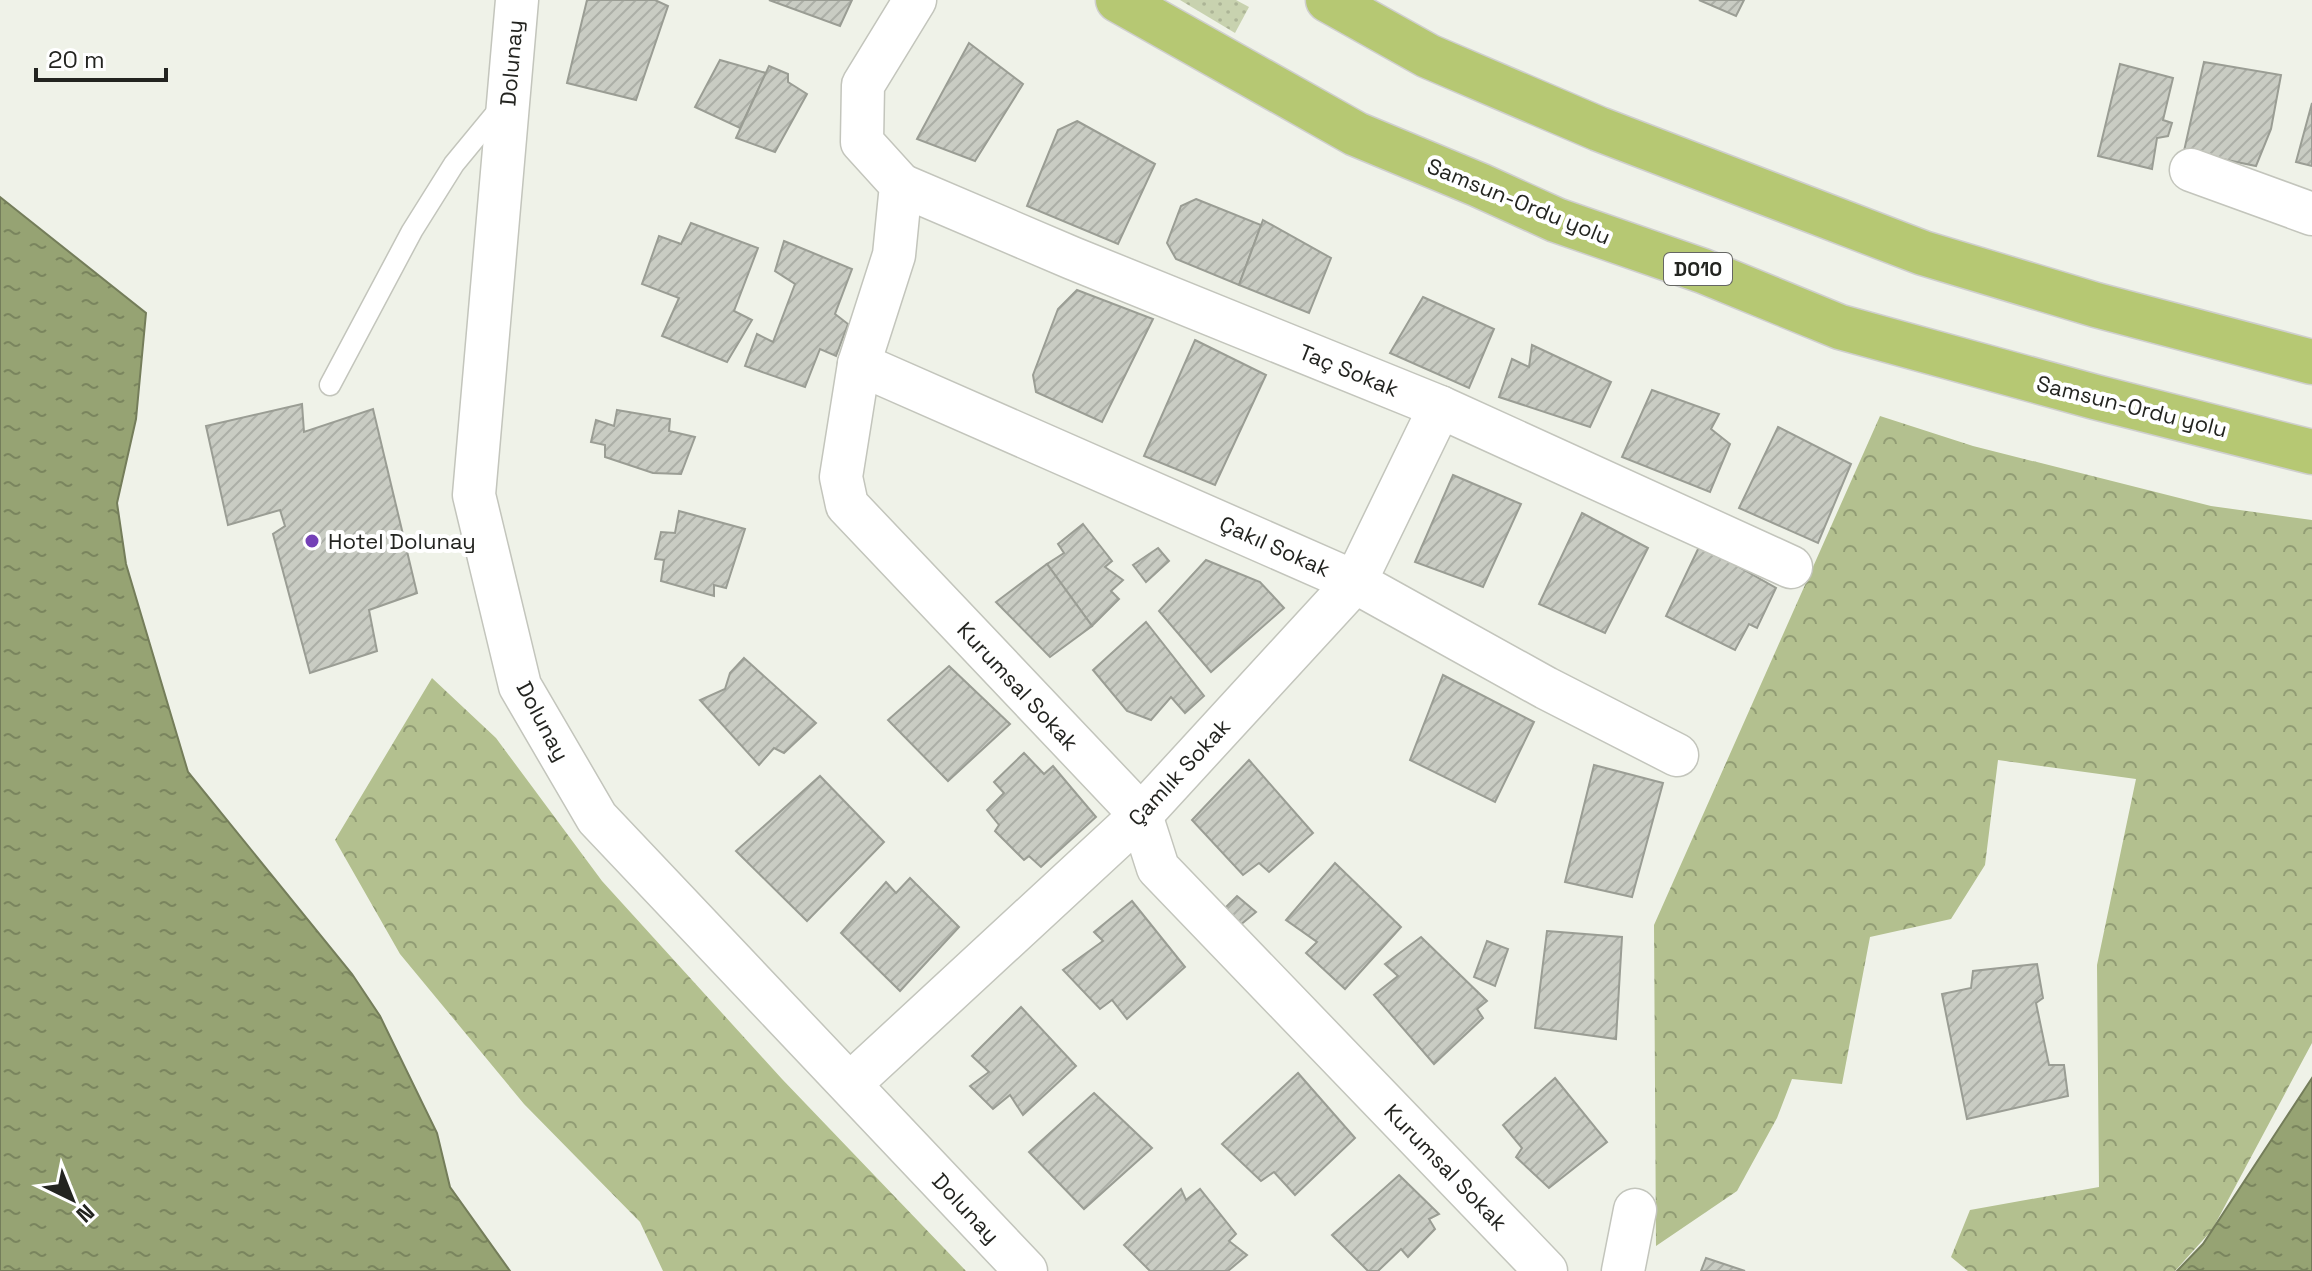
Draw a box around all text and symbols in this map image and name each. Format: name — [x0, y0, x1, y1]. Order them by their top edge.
street label: Dolunay — [493, 19, 529, 107]
scale bar — [36, 32, 166, 82]
text: 20 m — [48, 44, 105, 75]
street label: Samsun-Ordu yolu — [1423, 151, 1615, 251]
road number: D010 — [1664, 253, 1732, 285]
street label: Taç Sokak — [1295, 337, 1403, 403]
street label: Samsun-Ordu yolu — [2034, 369, 2230, 443]
street label: Çakıl Sokak — [1215, 509, 1335, 583]
place label: Hotel Dolunay — [328, 527, 476, 555]
marker: Hotel Dolunay — [303, 532, 321, 550]
street label: Kurumsal Sokak — [951, 616, 1085, 756]
street label: Dolunay — [510, 676, 576, 766]
street label: Çamlık Sokak — [1122, 712, 1236, 832]
street label: Kurumsal Sokak — [1378, 1098, 1514, 1236]
north arrow — [32, 1159, 112, 1239]
street label: Dolunay — [926, 1167, 1006, 1249]
text: N — [71, 1198, 101, 1229]

